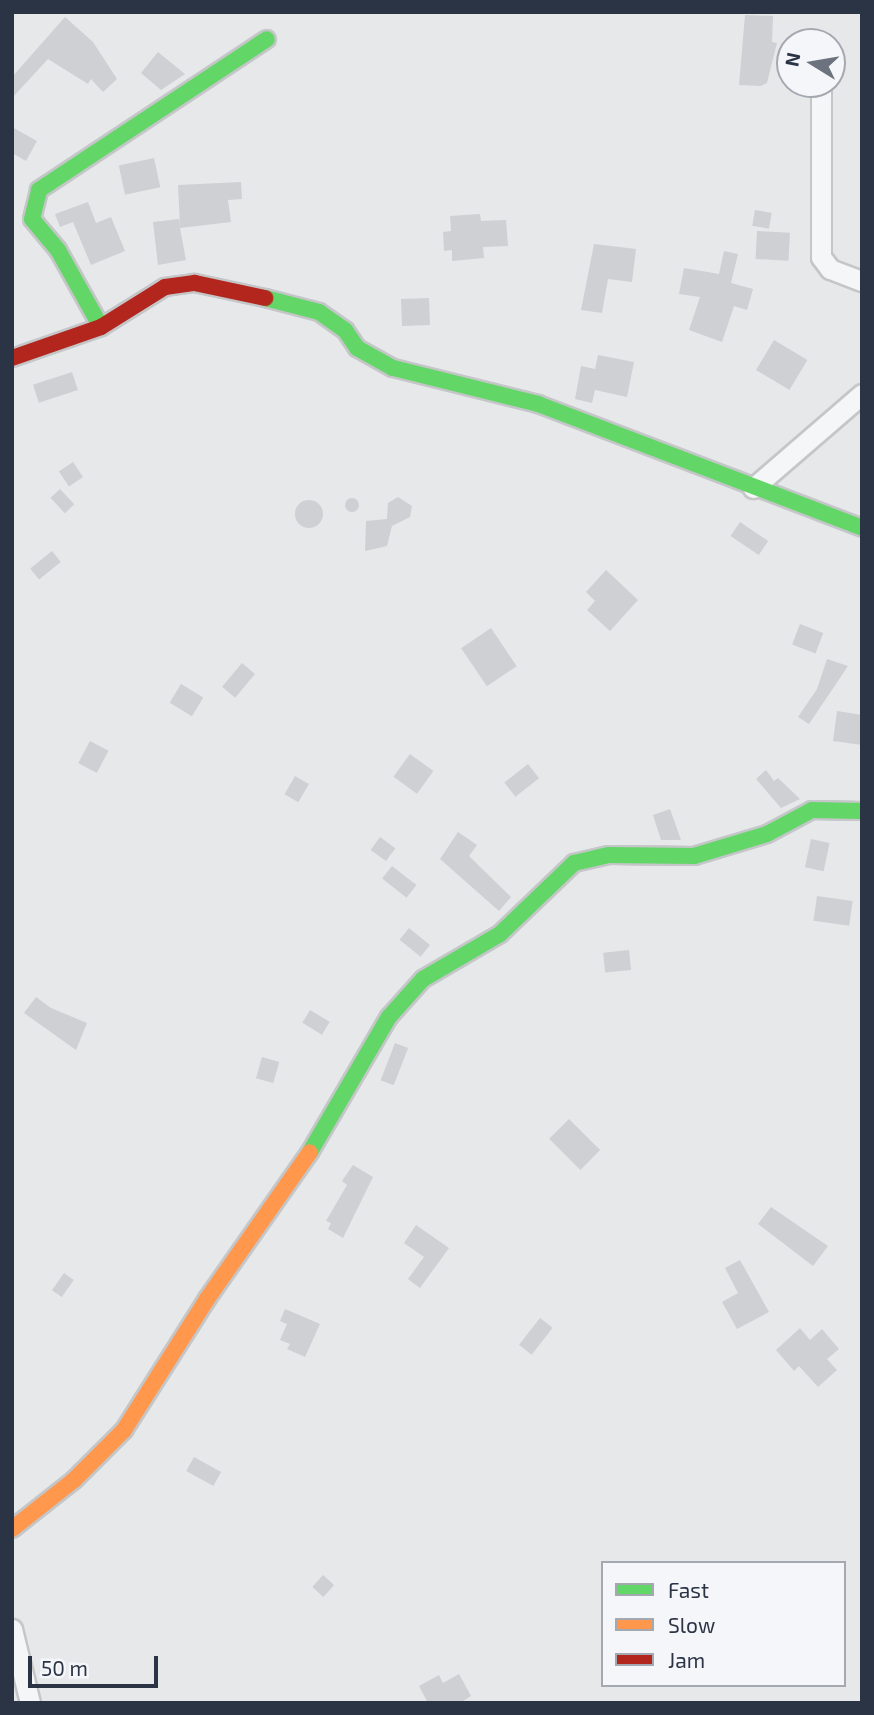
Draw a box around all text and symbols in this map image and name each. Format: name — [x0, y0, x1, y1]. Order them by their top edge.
north arrow — [776, 28, 846, 98]
text: N — [779, 50, 804, 68]
legend — [601, 1561, 846, 1687]
text: Fast — [668, 1577, 709, 1602]
text: Slow — [668, 1612, 715, 1637]
scale bar — [32, 1642, 161, 1686]
text: Jam — [668, 1647, 705, 1672]
text: 50 m — [41, 1655, 88, 1680]

